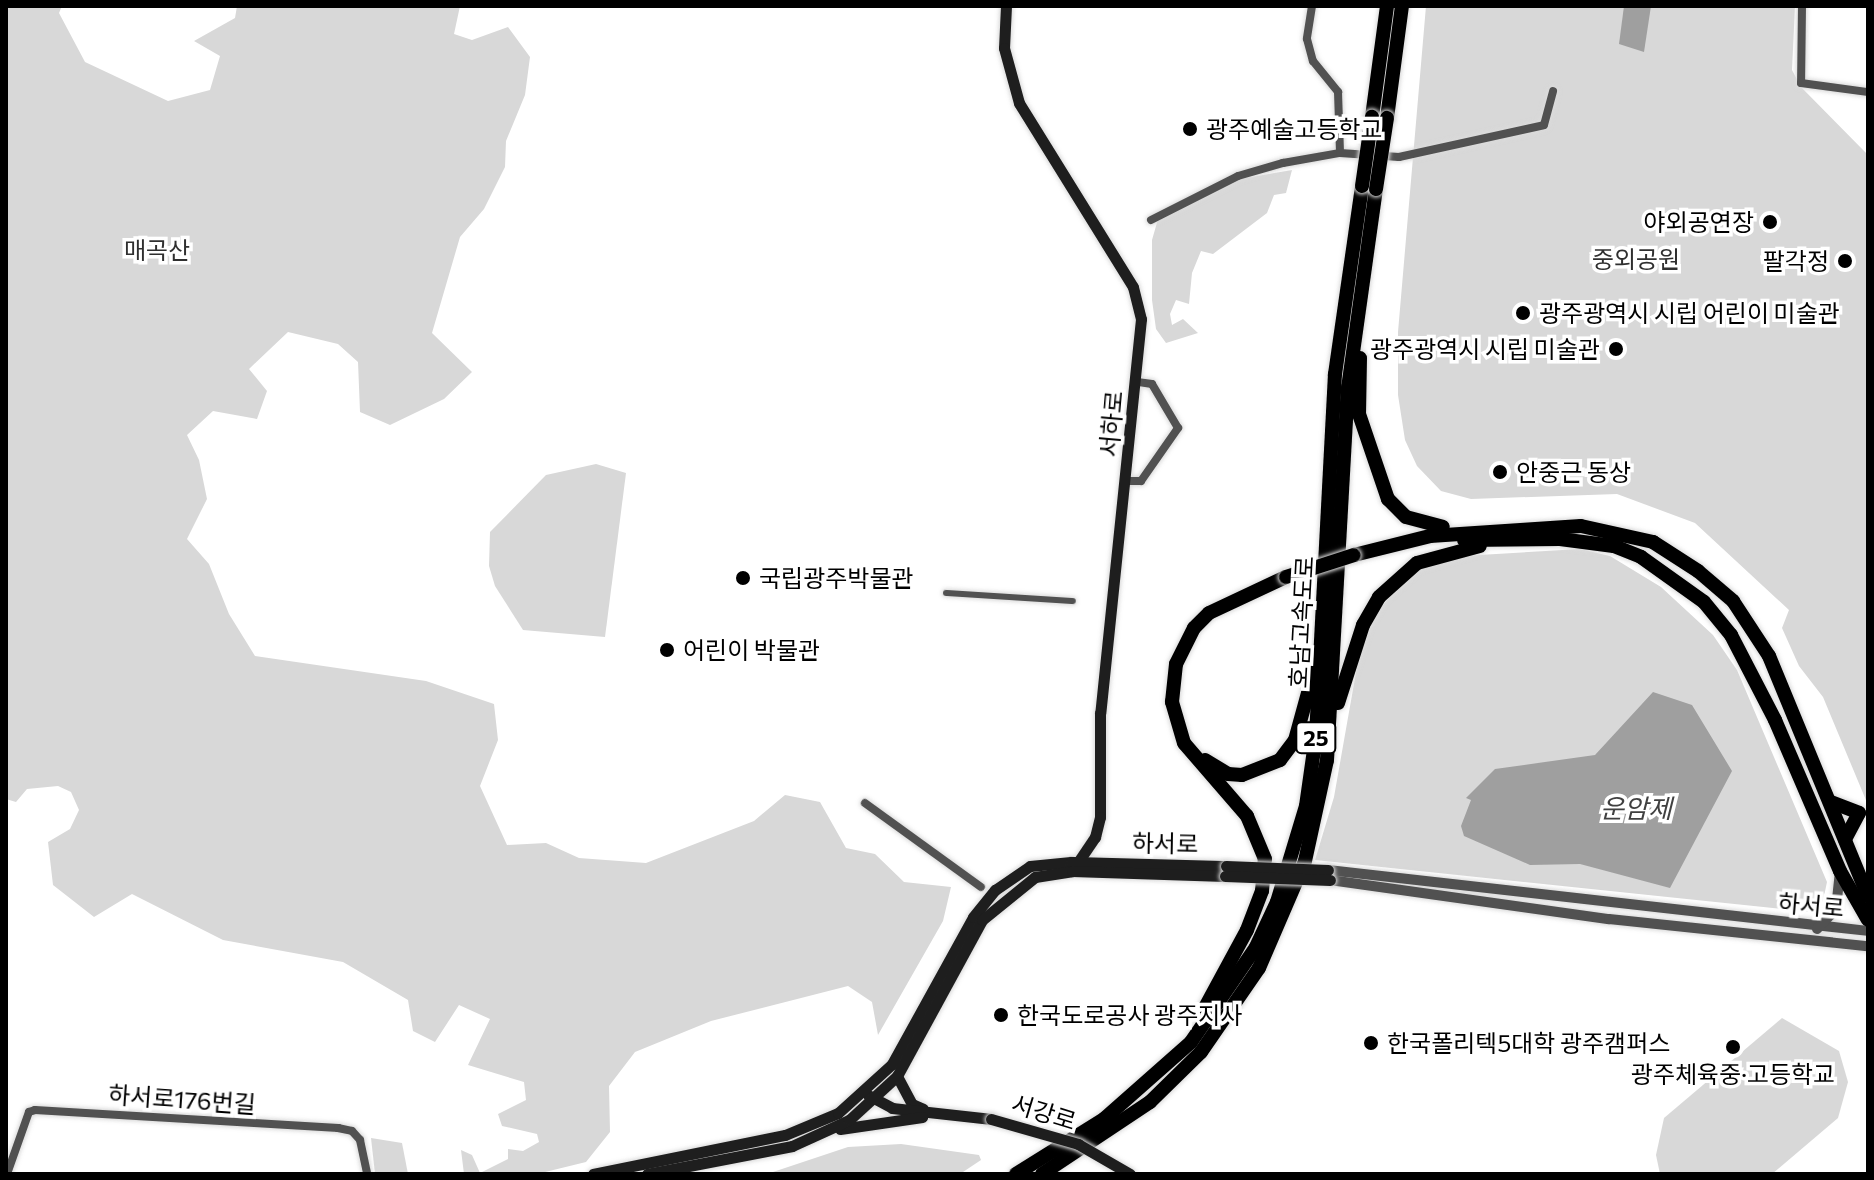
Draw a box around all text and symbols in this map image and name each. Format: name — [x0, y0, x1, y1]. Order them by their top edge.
place label: 광주예술고등학교 — [1206, 115, 1383, 143]
marker: 광주예술고등학교 — [1181, 120, 1199, 138]
place label: 야외공연장 — [1644, 208, 1754, 236]
marker: 야외공연장 — [1761, 213, 1779, 231]
park label: 매곡산 — [124, 236, 190, 264]
park label: 중외공원 — [1592, 245, 1680, 273]
place label: 팔각정 — [1763, 247, 1829, 275]
marker: 팔각정 — [1836, 252, 1854, 270]
place label: 광주광역시 시립 어린이 미술관 — [1539, 299, 1840, 327]
marker: 광주광역시 시립 어린이 미술관 — [1514, 304, 1532, 322]
place label: 광주광역시 시립 미술관 — [1370, 335, 1600, 363]
marker: 광주광역시 시립 미술관 — [1607, 340, 1625, 358]
street label: 서하로 — [1094, 390, 1128, 458]
place label: 안중근 동상 — [1516, 458, 1631, 486]
marker: 안중근 동상 — [1491, 463, 1509, 481]
street label: 호남고속도로 — [1283, 555, 1319, 689]
place label: 국립광주박물관 — [759, 564, 914, 592]
marker: 국립광주박물관 — [734, 569, 752, 587]
place label: 어린이 박물관 — [683, 636, 820, 664]
marker: 어린이 박물관 — [658, 641, 676, 659]
road number: 25 — [1294, 720, 1338, 756]
water label: 운암제 — [1600, 792, 1672, 824]
street label: 하서로 — [1132, 828, 1198, 858]
street label: 하서로 — [1777, 888, 1845, 922]
place label: 한국도로공사 광주지사 — [1017, 1001, 1242, 1029]
marker: 한국도로공사 광주지사 — [992, 1006, 1010, 1024]
place label: 한국폴리텍5대학 광주캠퍼스 — [1387, 1029, 1670, 1057]
marker: 한국폴리텍5대학 광주캠퍼스 — [1362, 1034, 1380, 1052]
marker: 광주체육중·고등학교 — [1724, 1038, 1742, 1056]
place label: 광주체육중·고등학교 — [1631, 1060, 1835, 1088]
street label: 하서로176번길 — [107, 1079, 257, 1119]
street label: 서강로 — [1008, 1089, 1080, 1135]

